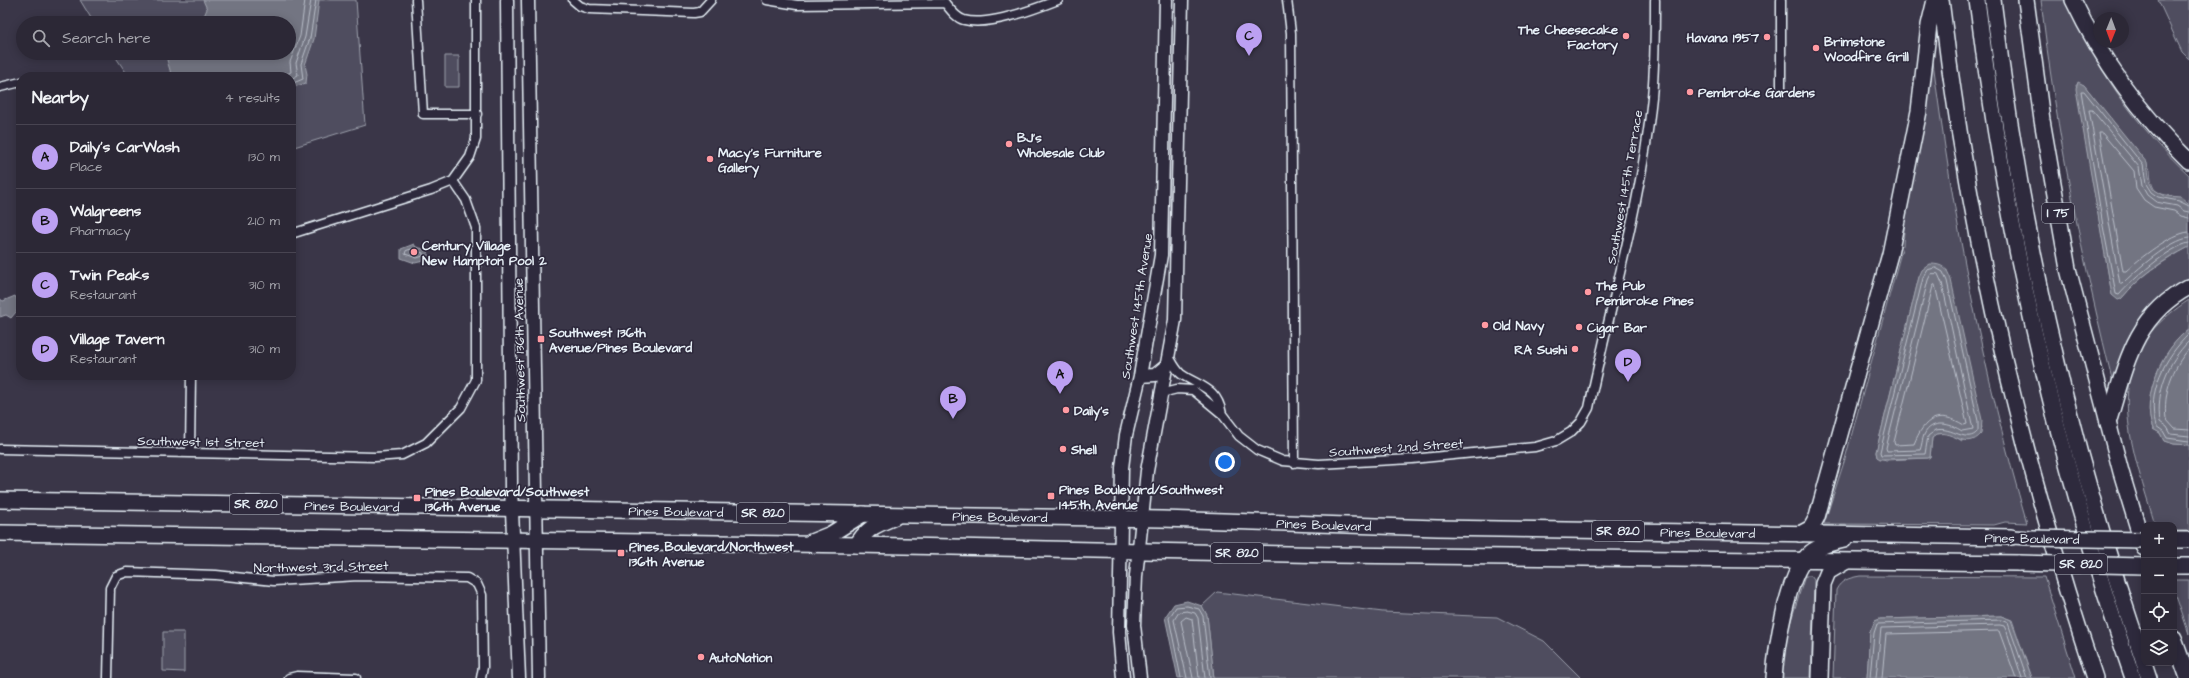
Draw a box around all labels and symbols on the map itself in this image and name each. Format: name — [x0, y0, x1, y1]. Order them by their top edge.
north arrow — [2093, 12, 2129, 48]
place label: The Cheesecake Factory — [1517, 21, 1619, 55]
pin: C — [1236, 23, 1262, 56]
place label: Havana 1957 — [1687, 29, 1760, 47]
marker: The Cheesecake Factory — [1621, 31, 1631, 41]
marker: Havana 1957 — [1762, 32, 1772, 42]
place label: Brimstone Woodfire Grill — [1823, 33, 1909, 66]
marker: Brimstone Woodfire Grill — [1811, 43, 1821, 53]
place label: Pembroke Gardens — [1698, 84, 1815, 102]
marker: Pembroke Gardens — [1685, 87, 1695, 97]
street label: Southwest 145th Terrace — [1603, 109, 1647, 266]
place label: BJ's Wholesale Club — [1016, 129, 1105, 162]
marker: BJ's Wholesale Club — [1004, 139, 1014, 149]
place label: Macy's Furniture Gallery — [718, 144, 822, 178]
marker: Macy's Furniture Gallery — [705, 154, 715, 164]
road number: I 75 — [2042, 203, 2074, 223]
street label: Southwest 145th Avenue — [1117, 232, 1157, 380]
place label: Century Village New Hampton Pool 2 — [422, 237, 547, 271]
marker: Century Village New Hampton Pool 2 — [409, 247, 419, 257]
place label: The Pub Pembroke Pines — [1595, 277, 1694, 310]
street label: Southwest 136th Avenue — [510, 278, 530, 422]
marker: The Pub Pembroke Pines — [1583, 287, 1593, 297]
place label: Old Navy — [1493, 317, 1545, 336]
place label: Cigar Bar — [1587, 319, 1648, 339]
marker: Old Navy — [1480, 320, 1490, 330]
marker: Cigar Bar — [1574, 322, 1584, 332]
place label: Southwest 136th Avenue/Pines Boulevard — [548, 324, 692, 357]
marker: Southwest 136th Avenue/Pines Boulevard — [536, 334, 546, 344]
place label: RA Sushi — [1514, 341, 1568, 359]
marker: RA Sushi — [1570, 344, 1580, 354]
pin: D — [1615, 349, 1641, 382]
pin: A — [1047, 361, 1073, 394]
pin: B — [940, 386, 966, 419]
place label: Daily's — [1074, 402, 1109, 421]
marker: Daily's — [1061, 405, 1071, 415]
street label: Southwest 1st Street — [137, 432, 265, 452]
street label: Southwest 2nd Street — [1328, 434, 1464, 462]
place label: Shell — [1070, 441, 1097, 459]
marker: Shell — [1058, 444, 1068, 454]
your location — [1215, 452, 1235, 472]
place label: Pines Boulevard/Southwest 145th Avenue — [1059, 481, 1224, 514]
place label: Pines Boulevard/Southwest 136th Avenue — [425, 483, 590, 516]
marker: Pines Boulevard/Southwest 145th Avenue — [1046, 491, 1056, 501]
marker: Pines Boulevard/Southwest 136th Avenue — [412, 493, 422, 503]
road number: SR 820 — [230, 494, 282, 514]
street label: Pines Boulevard — [304, 497, 400, 517]
street label: Pines Boulevard — [628, 502, 724, 522]
road number: SR 820 — [737, 503, 789, 523]
street label: Pines Boulevard — [952, 508, 1048, 527]
street label: Pines Boulevard — [1276, 515, 1372, 536]
road number: SR 820 — [1592, 521, 1644, 541]
street label: Pines Boulevard — [1660, 523, 1756, 543]
street label: Pines Boulevard — [1984, 529, 2080, 549]
place label: Pines Boulevard/Northwest 136th Avenue — [629, 538, 794, 571]
road number: SR 820 — [1211, 543, 1263, 563]
marker: Pines Boulevard/Northwest 136th Avenue — [616, 548, 626, 558]
road number: SR 820 — [2055, 554, 2107, 574]
street label: Northwest 3rd Street — [254, 557, 389, 577]
place label: AutoNation — [709, 649, 773, 667]
marker: AutoNation — [696, 652, 706, 662]

